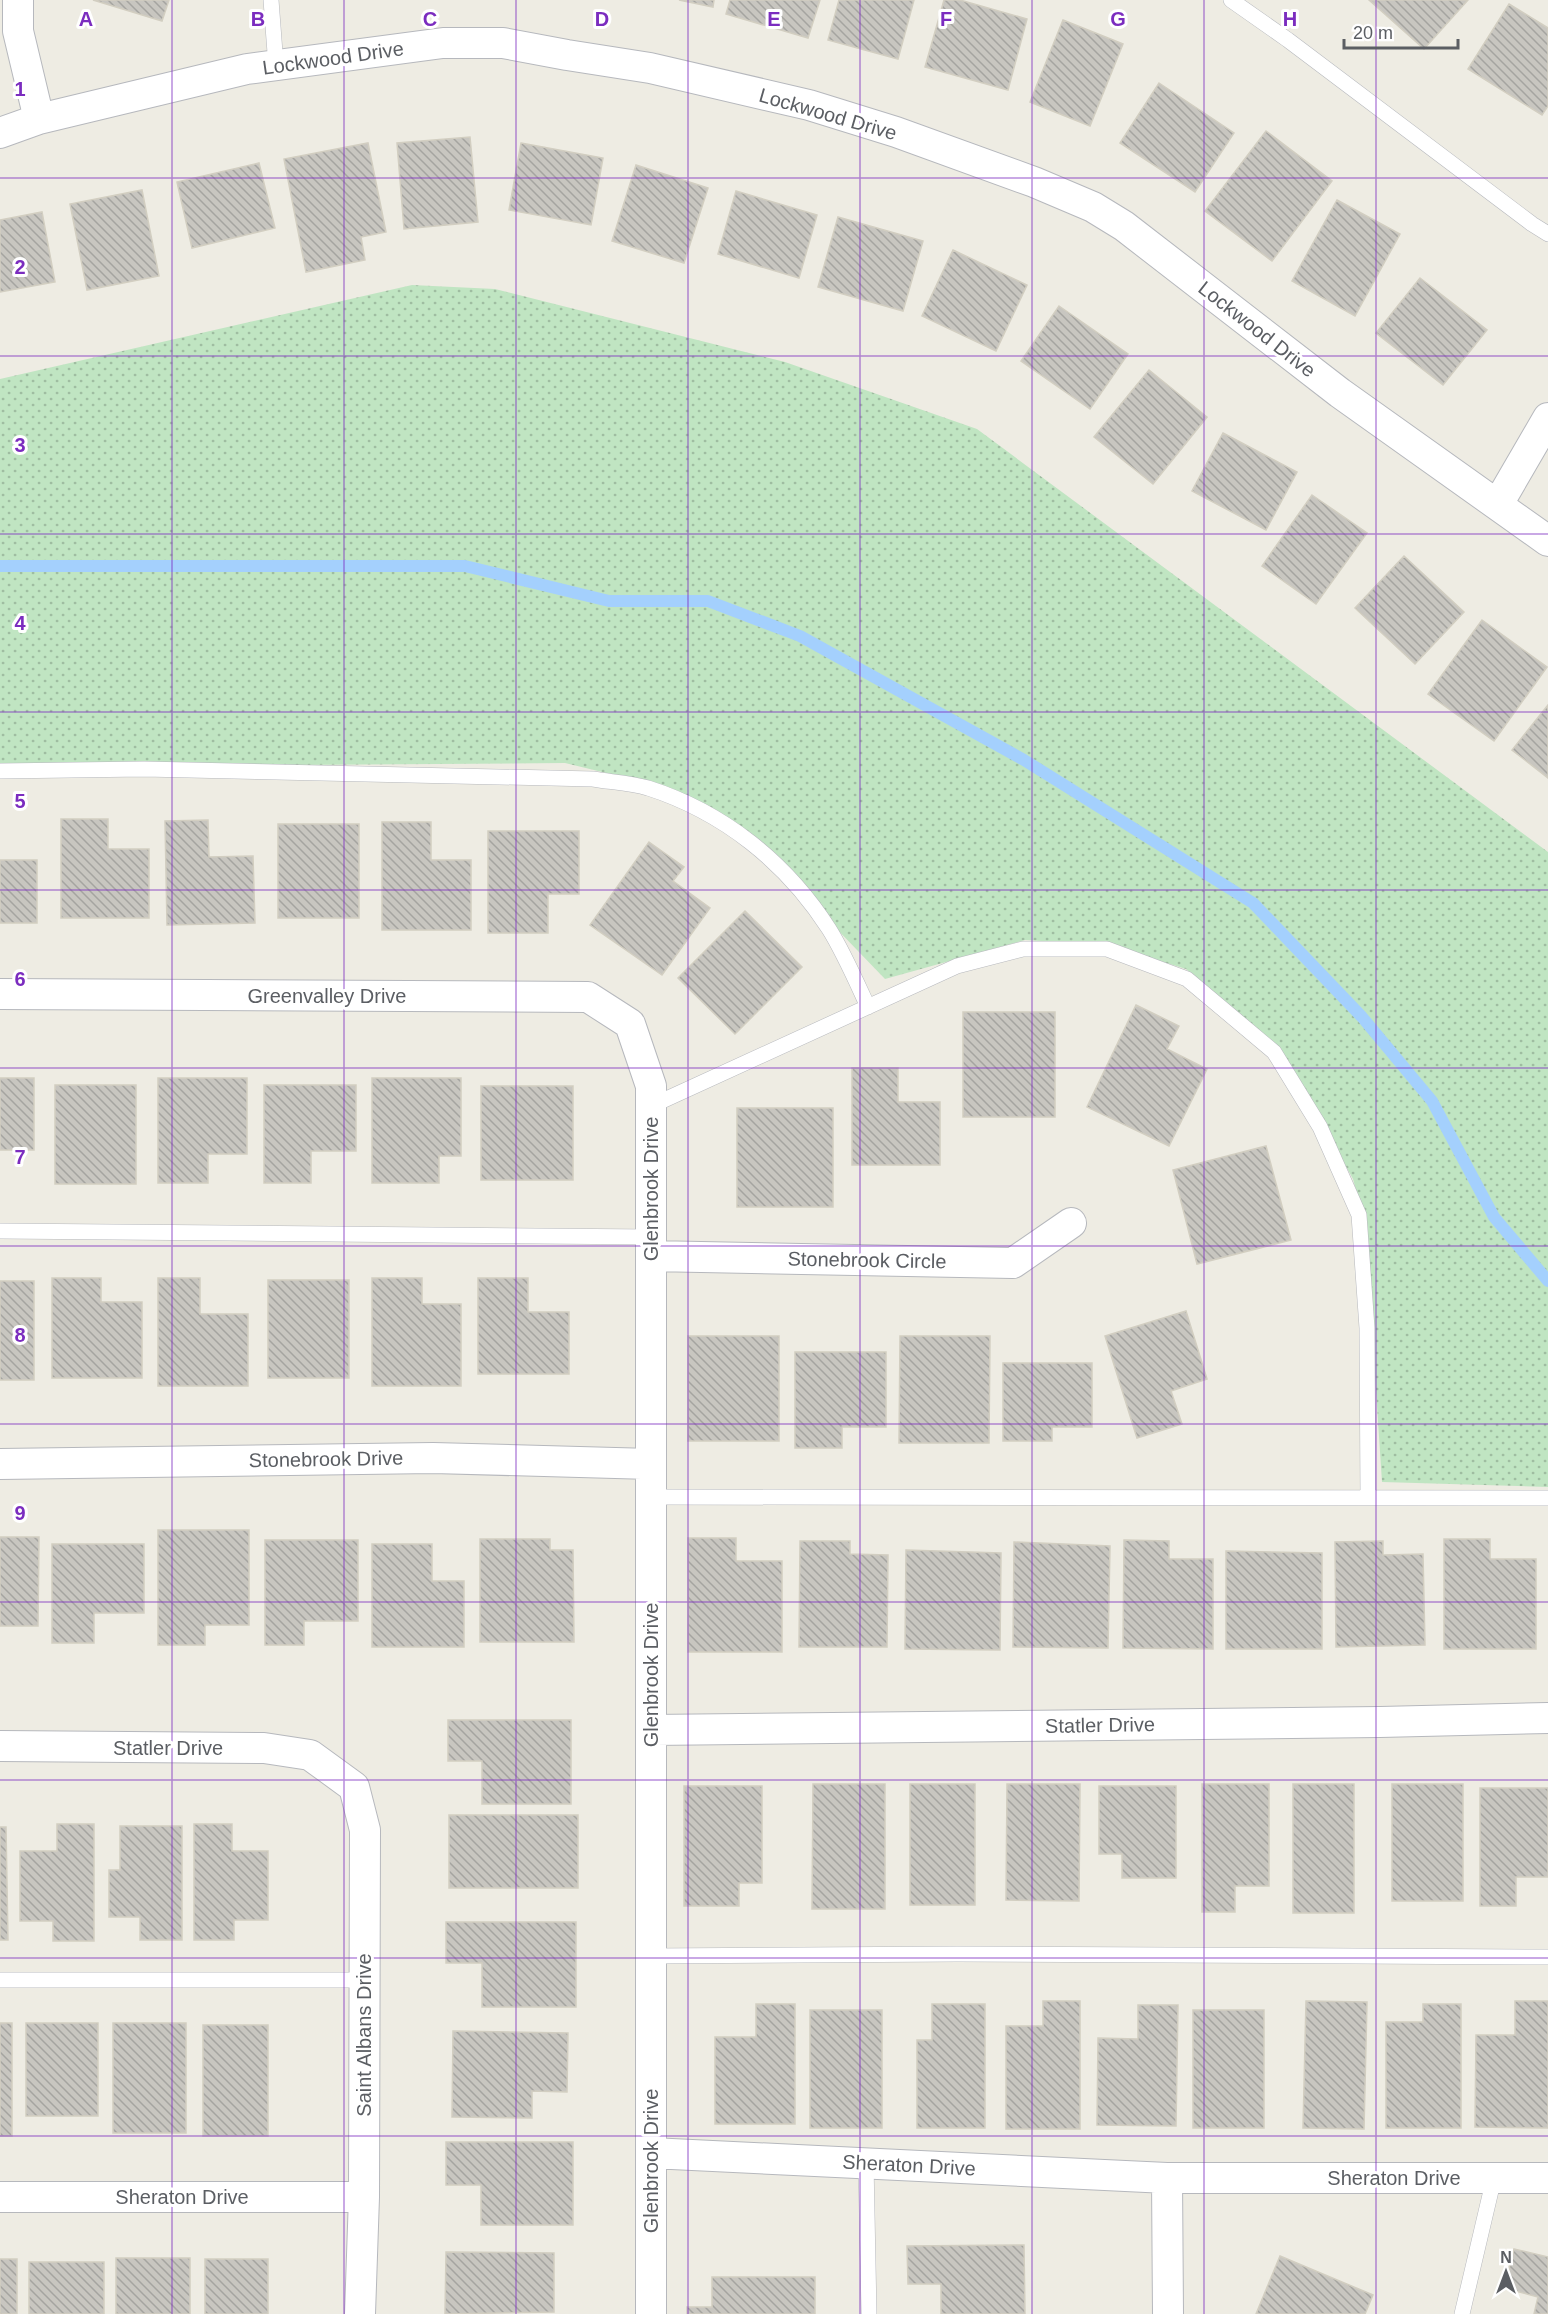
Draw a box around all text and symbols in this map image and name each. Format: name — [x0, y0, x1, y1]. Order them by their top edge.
text: A — [79, 8, 93, 30]
text: B — [251, 8, 265, 30]
text: C — [423, 8, 437, 30]
text: D — [595, 8, 609, 30]
text: E — [767, 8, 781, 30]
text: F — [940, 8, 952, 30]
text: G — [1110, 8, 1126, 30]
text: H — [1283, 8, 1297, 30]
scale bar — [1344, 12, 1458, 50]
text: 20 m — [1353, 23, 1393, 43]
street label: Lockwood Drive — [261, 37, 405, 79]
text: 1 — [14, 78, 26, 100]
street label: Lockwood Drive — [757, 84, 899, 144]
text: 2 — [14, 256, 26, 278]
street label: Lockwood Drive — [1194, 277, 1320, 381]
text: 3 — [14, 434, 26, 456]
text: 4 — [14, 612, 26, 634]
text: 5 — [14, 790, 26, 812]
text: 6 — [14, 968, 26, 990]
street label: Greenvalley Drive — [248, 985, 406, 1007]
street label: Glenbrook Drive — [640, 1117, 662, 1261]
text: 7 — [14, 1146, 26, 1168]
street label: Stonebrook Circle — [787, 1248, 947, 1272]
text: 8 — [14, 1324, 26, 1346]
street label: Stonebrook Drive — [249, 1447, 403, 1471]
text: 9 — [14, 1502, 26, 1524]
street label: Glenbrook Drive — [640, 1603, 662, 1747]
street label: Statler Drive — [1045, 1713, 1155, 1737]
street label: Statler Drive — [113, 1737, 223, 1759]
street label: Saint Albans Drive — [353, 1953, 375, 2117]
street label: Glenbrook Drive — [640, 2089, 662, 2233]
street label: Sheraton Drive — [842, 2151, 976, 2179]
street label: Sheraton Drive — [1327, 2167, 1461, 2189]
street label: Sheraton Drive — [115, 2186, 249, 2208]
north arrow — [1476, 2242, 1536, 2302]
text: N — [1500, 2249, 1512, 2266]

